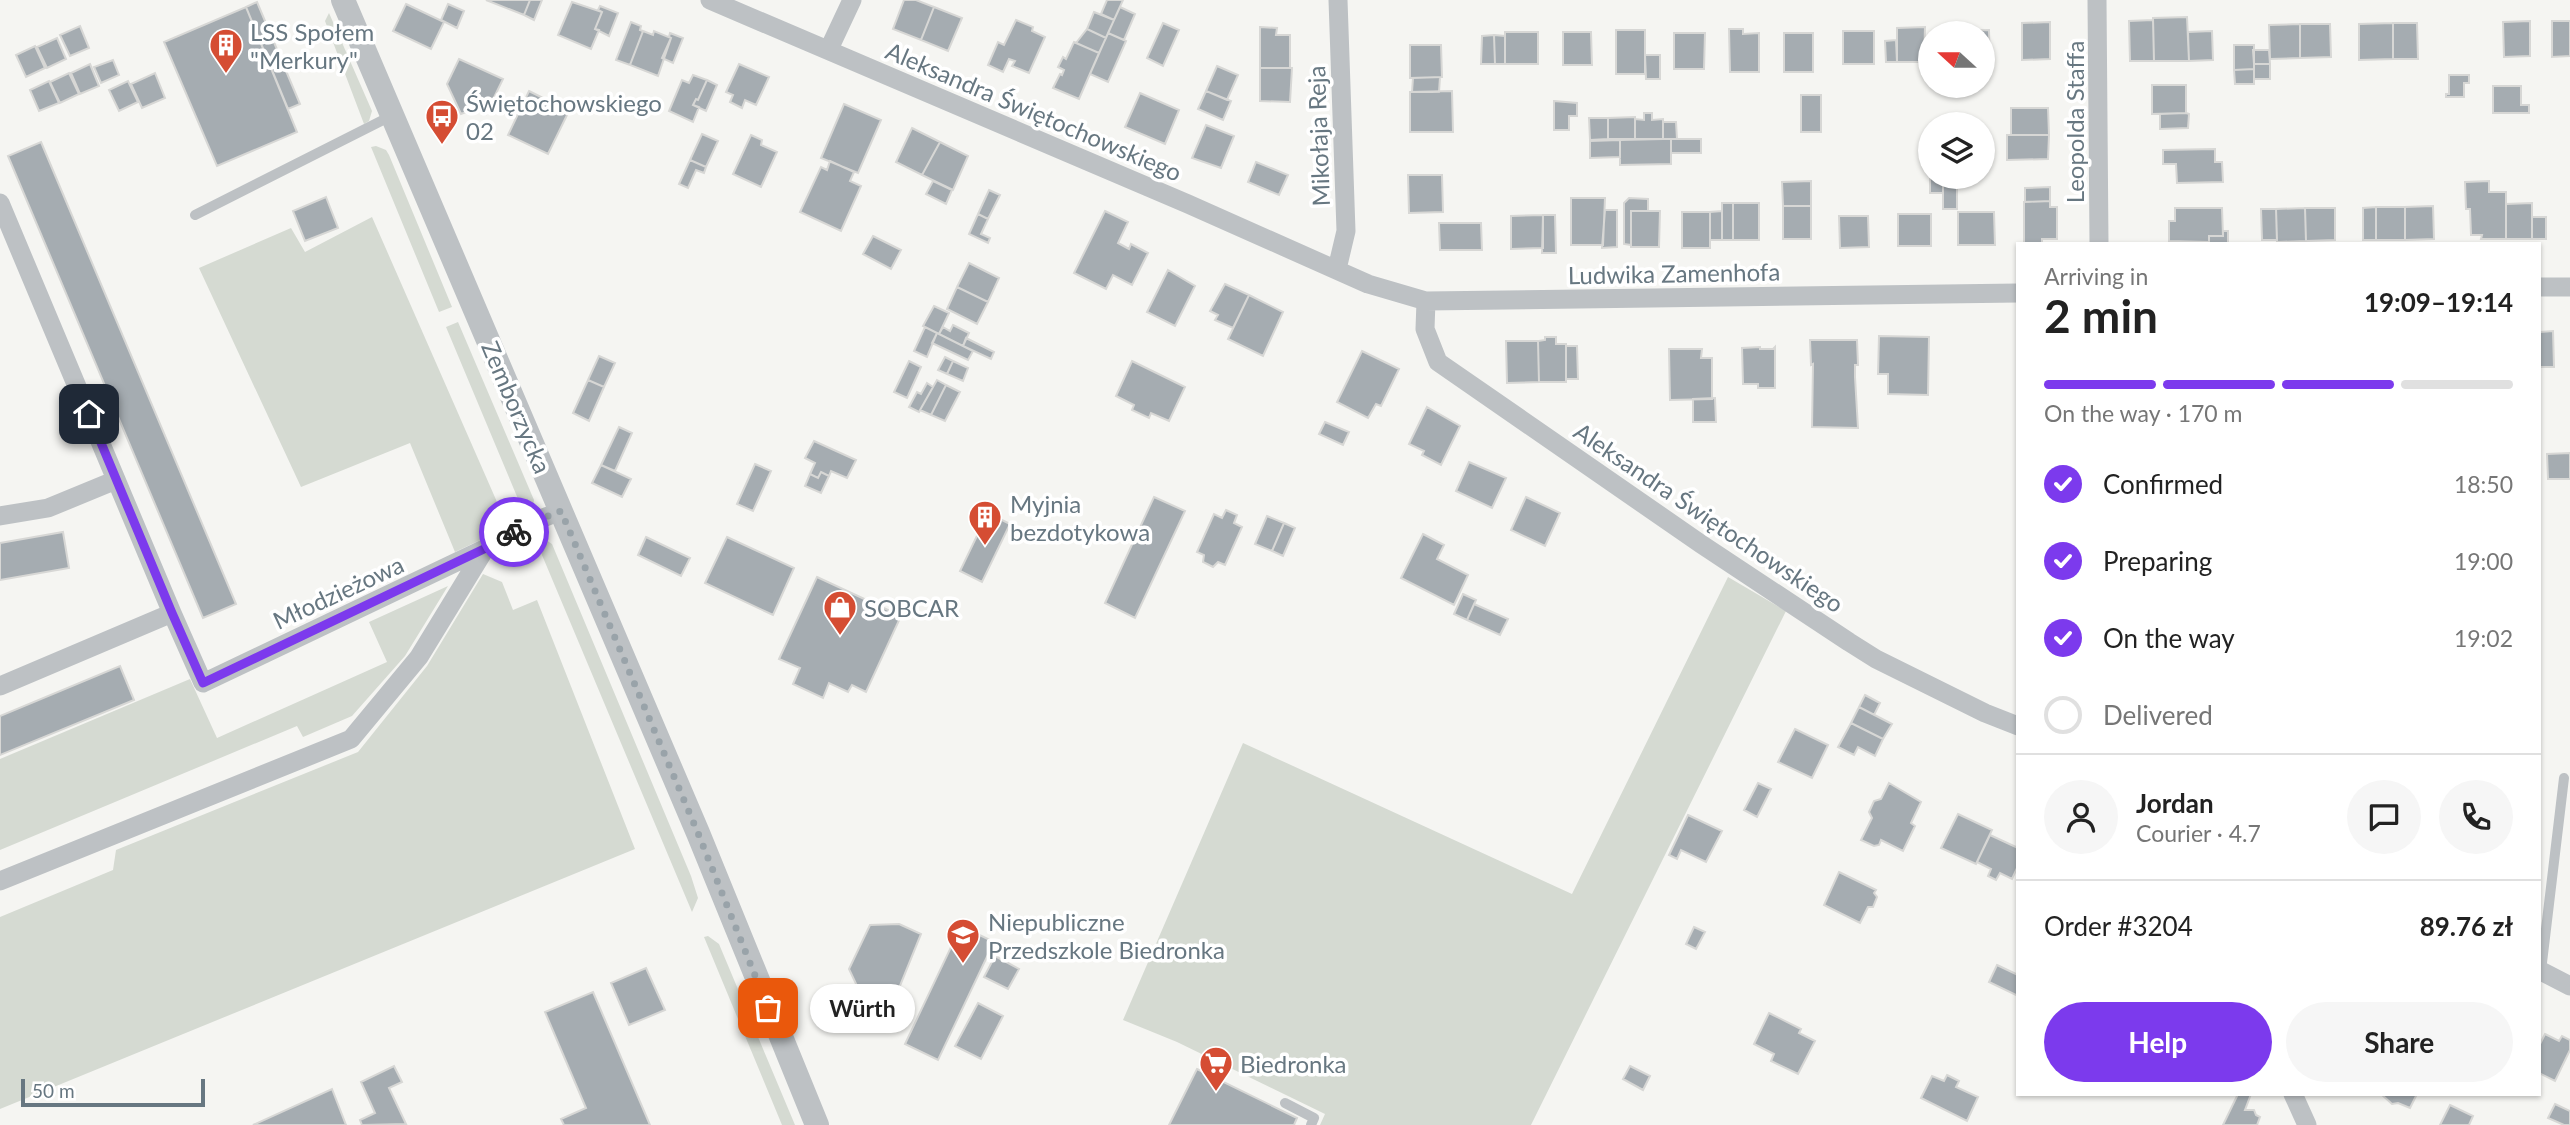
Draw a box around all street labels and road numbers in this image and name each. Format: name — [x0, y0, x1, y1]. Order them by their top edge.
street label: Aleksandra Świętochowskiego — [882, 35, 1186, 187]
street label: Leopolda Staffa — [2060, 41, 2089, 203]
street label: Mikołaja Reja — [1301, 65, 1335, 207]
street label: Ludwika Zamenhofa — [1568, 257, 1780, 289]
street label: Zemborzycka — [476, 337, 558, 477]
street label: Aleksandra Świętochowskiego — [1569, 416, 1849, 618]
street label: Młodzieżowa — [268, 549, 408, 635]

